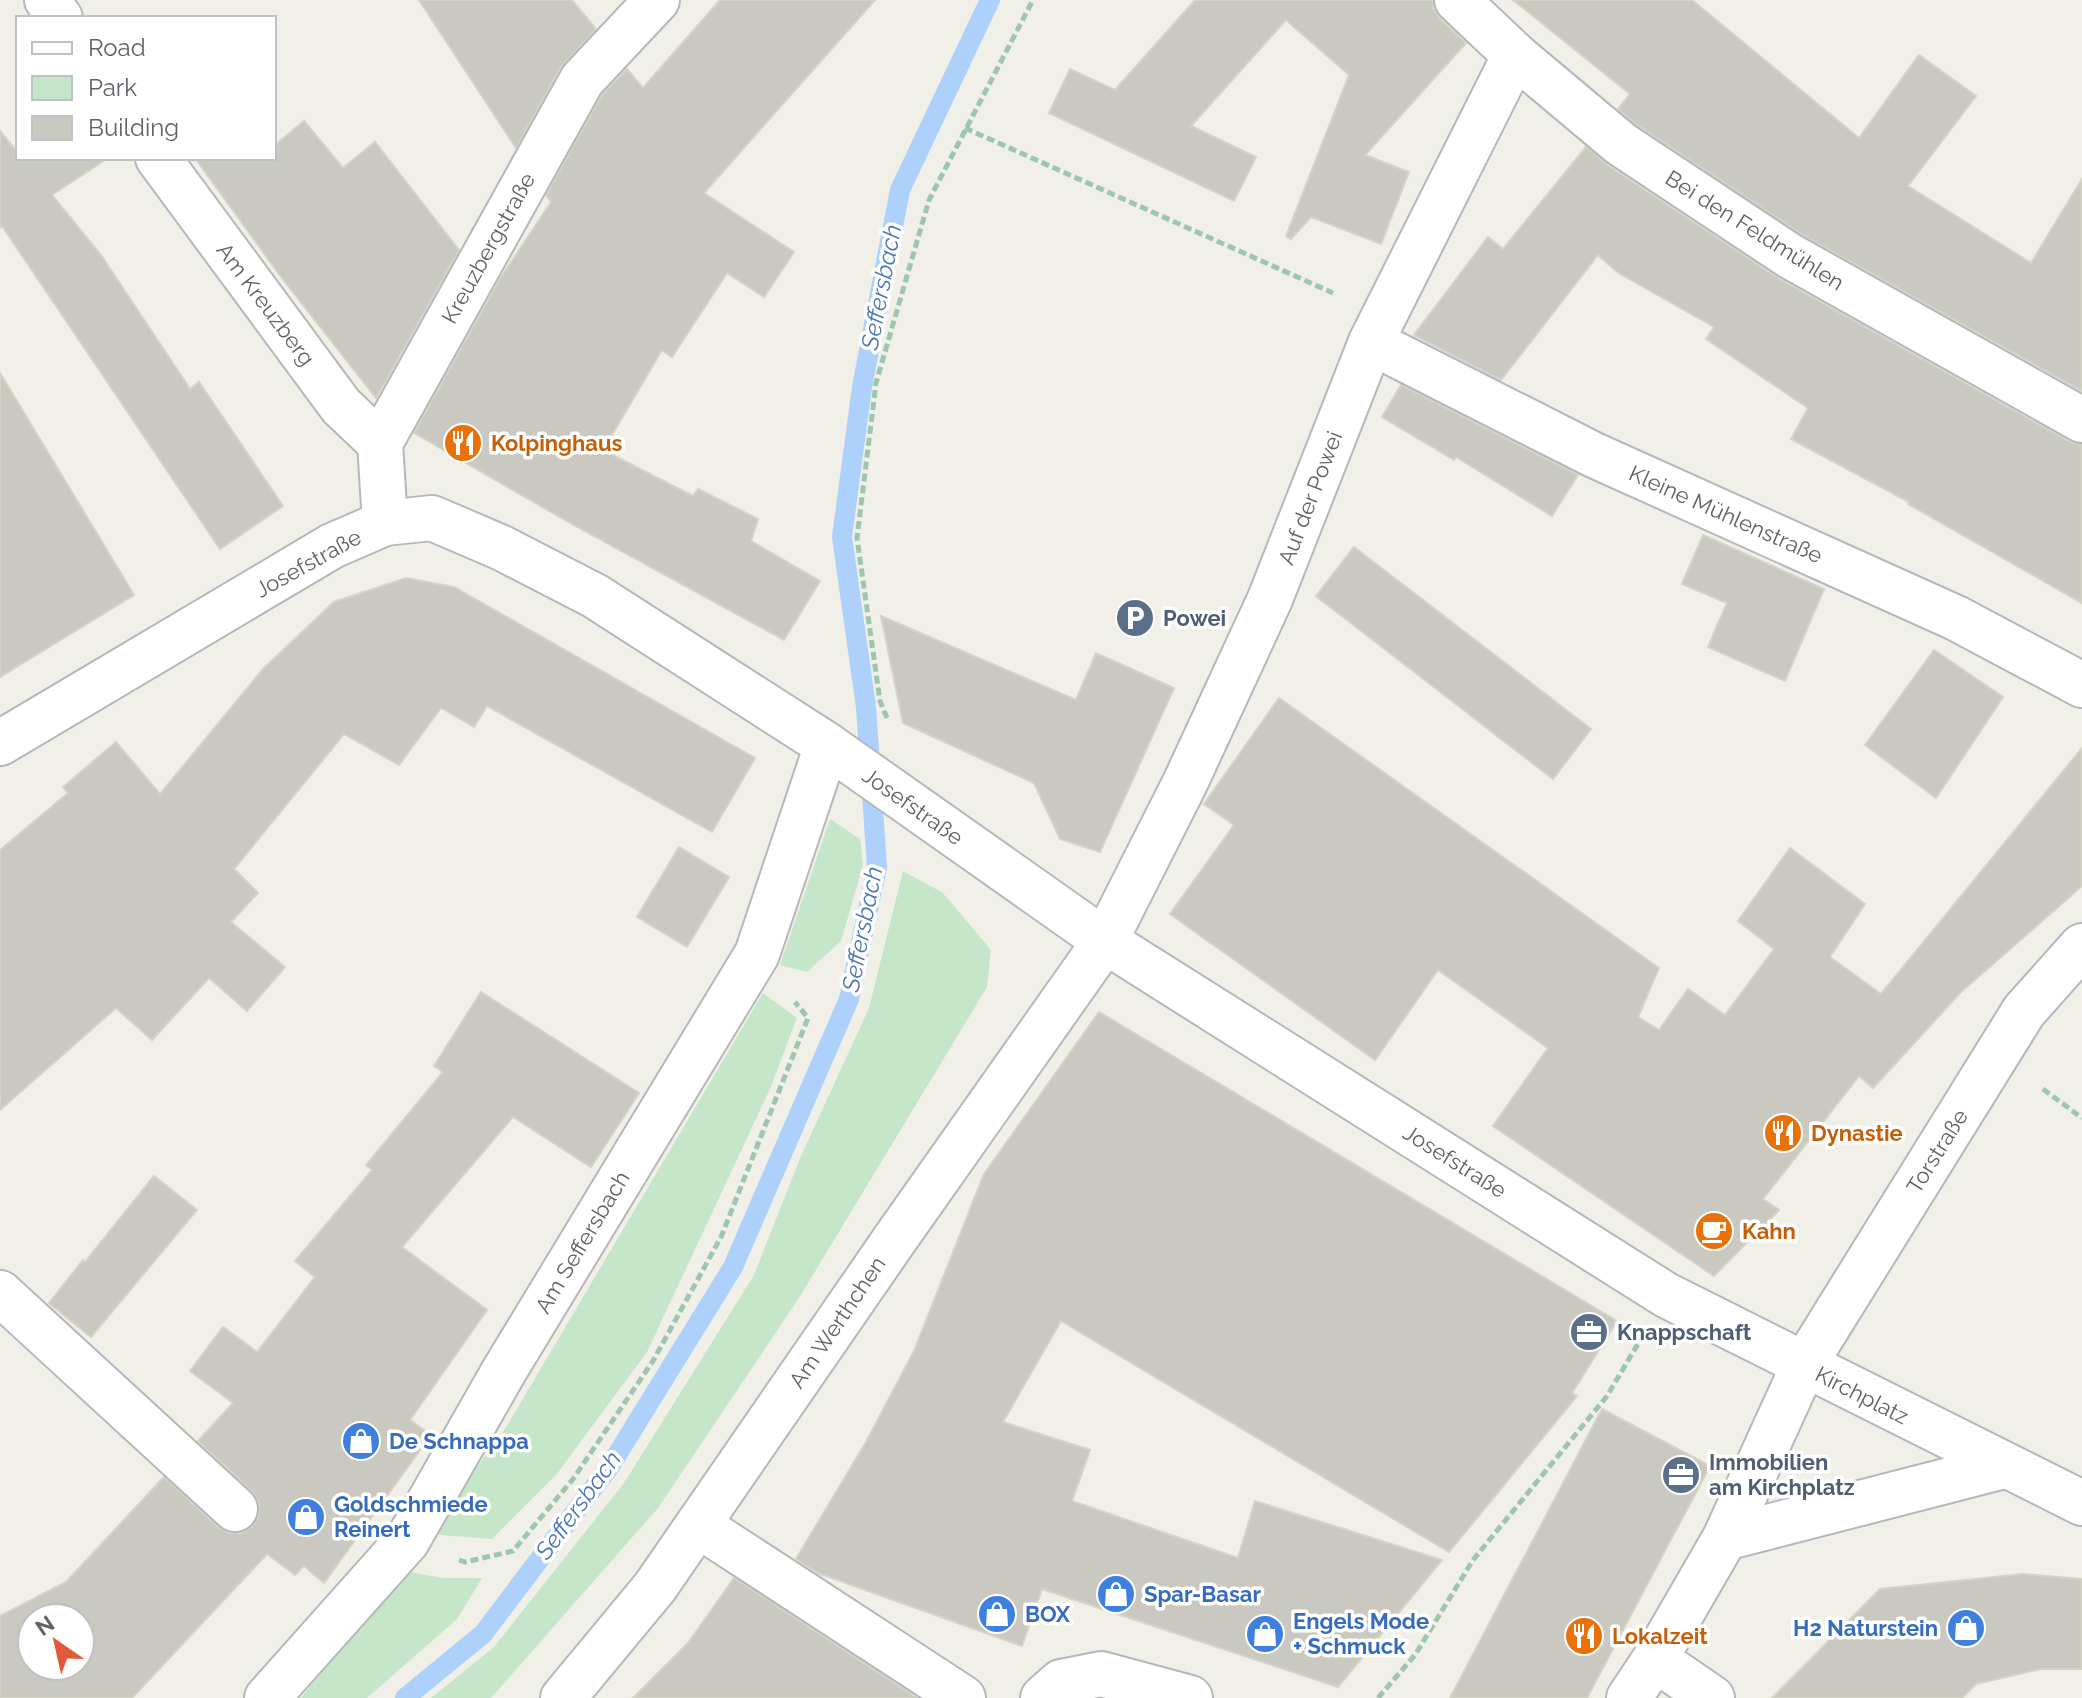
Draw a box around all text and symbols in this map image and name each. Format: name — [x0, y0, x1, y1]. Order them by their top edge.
legend — [16, 16, 276, 160]
text: Road — [88, 33, 146, 62]
text: Park — [88, 73, 137, 102]
text: Building — [88, 113, 179, 142]
street label: Bei den Feldmühlen — [1661, 164, 1849, 296]
street label: Kreuzbergstraße — [436, 168, 540, 328]
water label: Seffersbach — [854, 222, 907, 353]
street label: Am Kreuzberg — [212, 238, 320, 370]
restaurant icon: Kolpinghaus — [442, 422, 484, 464]
street label: Auf der Powei — [1273, 428, 1347, 568]
place label: Kolpinghaus — [491, 430, 623, 456]
street label: Kleine Mühlenstraße — [1625, 460, 1827, 568]
street label: Josefstraße — [251, 523, 365, 603]
parking icon: Powei — [1114, 597, 1156, 639]
place label: Powei — [1163, 605, 1226, 631]
street label: Josefstraße — [858, 762, 968, 850]
water label: Seffersbach — [835, 864, 888, 995]
street label: Torstraße — [1901, 1104, 1973, 1198]
restaurant icon: Dynastie — [1762, 1112, 1804, 1154]
street label: Josefstraße — [1399, 1119, 1512, 1203]
place label: Dynastie — [1811, 1120, 1903, 1146]
street label: Am Seffersbach — [529, 1166, 635, 1318]
cafe icon: Kahn — [1693, 1210, 1735, 1252]
place label: Kahn — [1742, 1218, 1796, 1244]
street label: Am Werthchen — [783, 1251, 891, 1393]
office icon: Knappschaft — [1568, 1311, 1610, 1353]
place label: Knappschaft — [1617, 1319, 1752, 1345]
street label: Kirchplatz — [1811, 1361, 1913, 1430]
shop icon: De Schnappa — [340, 1420, 382, 1462]
place label: De Schnappa — [389, 1428, 529, 1454]
water label: Seffersbach — [528, 1445, 627, 1566]
place label: Immobilien am Kirchplatz — [1709, 1449, 1855, 1500]
office icon: Immobilien am Kirchplatz — [1660, 1454, 1702, 1496]
place label: Goldschmiede Reinert — [334, 1491, 488, 1542]
shop icon: Goldschmiede Reinert — [285, 1496, 327, 1538]
shop icon: Spar-Basar — [1095, 1573, 1137, 1615]
place label: Spar-Basar — [1144, 1581, 1261, 1607]
shop icon: BOX — [976, 1593, 1018, 1635]
place label: BOX — [1025, 1601, 1071, 1627]
north arrow — [16, 1602, 96, 1682]
shop icon: H2 Naturstein — [1945, 1607, 1987, 1649]
place label: Engels Mode + Schmuck — [1293, 1608, 1429, 1659]
text: N — [31, 1610, 59, 1641]
shop icon: Engels Mode + Schmuck — [1244, 1613, 1286, 1655]
restaurant icon: Lokalzeit — [1563, 1615, 1605, 1657]
place label: H2 Naturstein — [1793, 1615, 1938, 1641]
place label: Lokalzeit — [1612, 1623, 1708, 1649]

